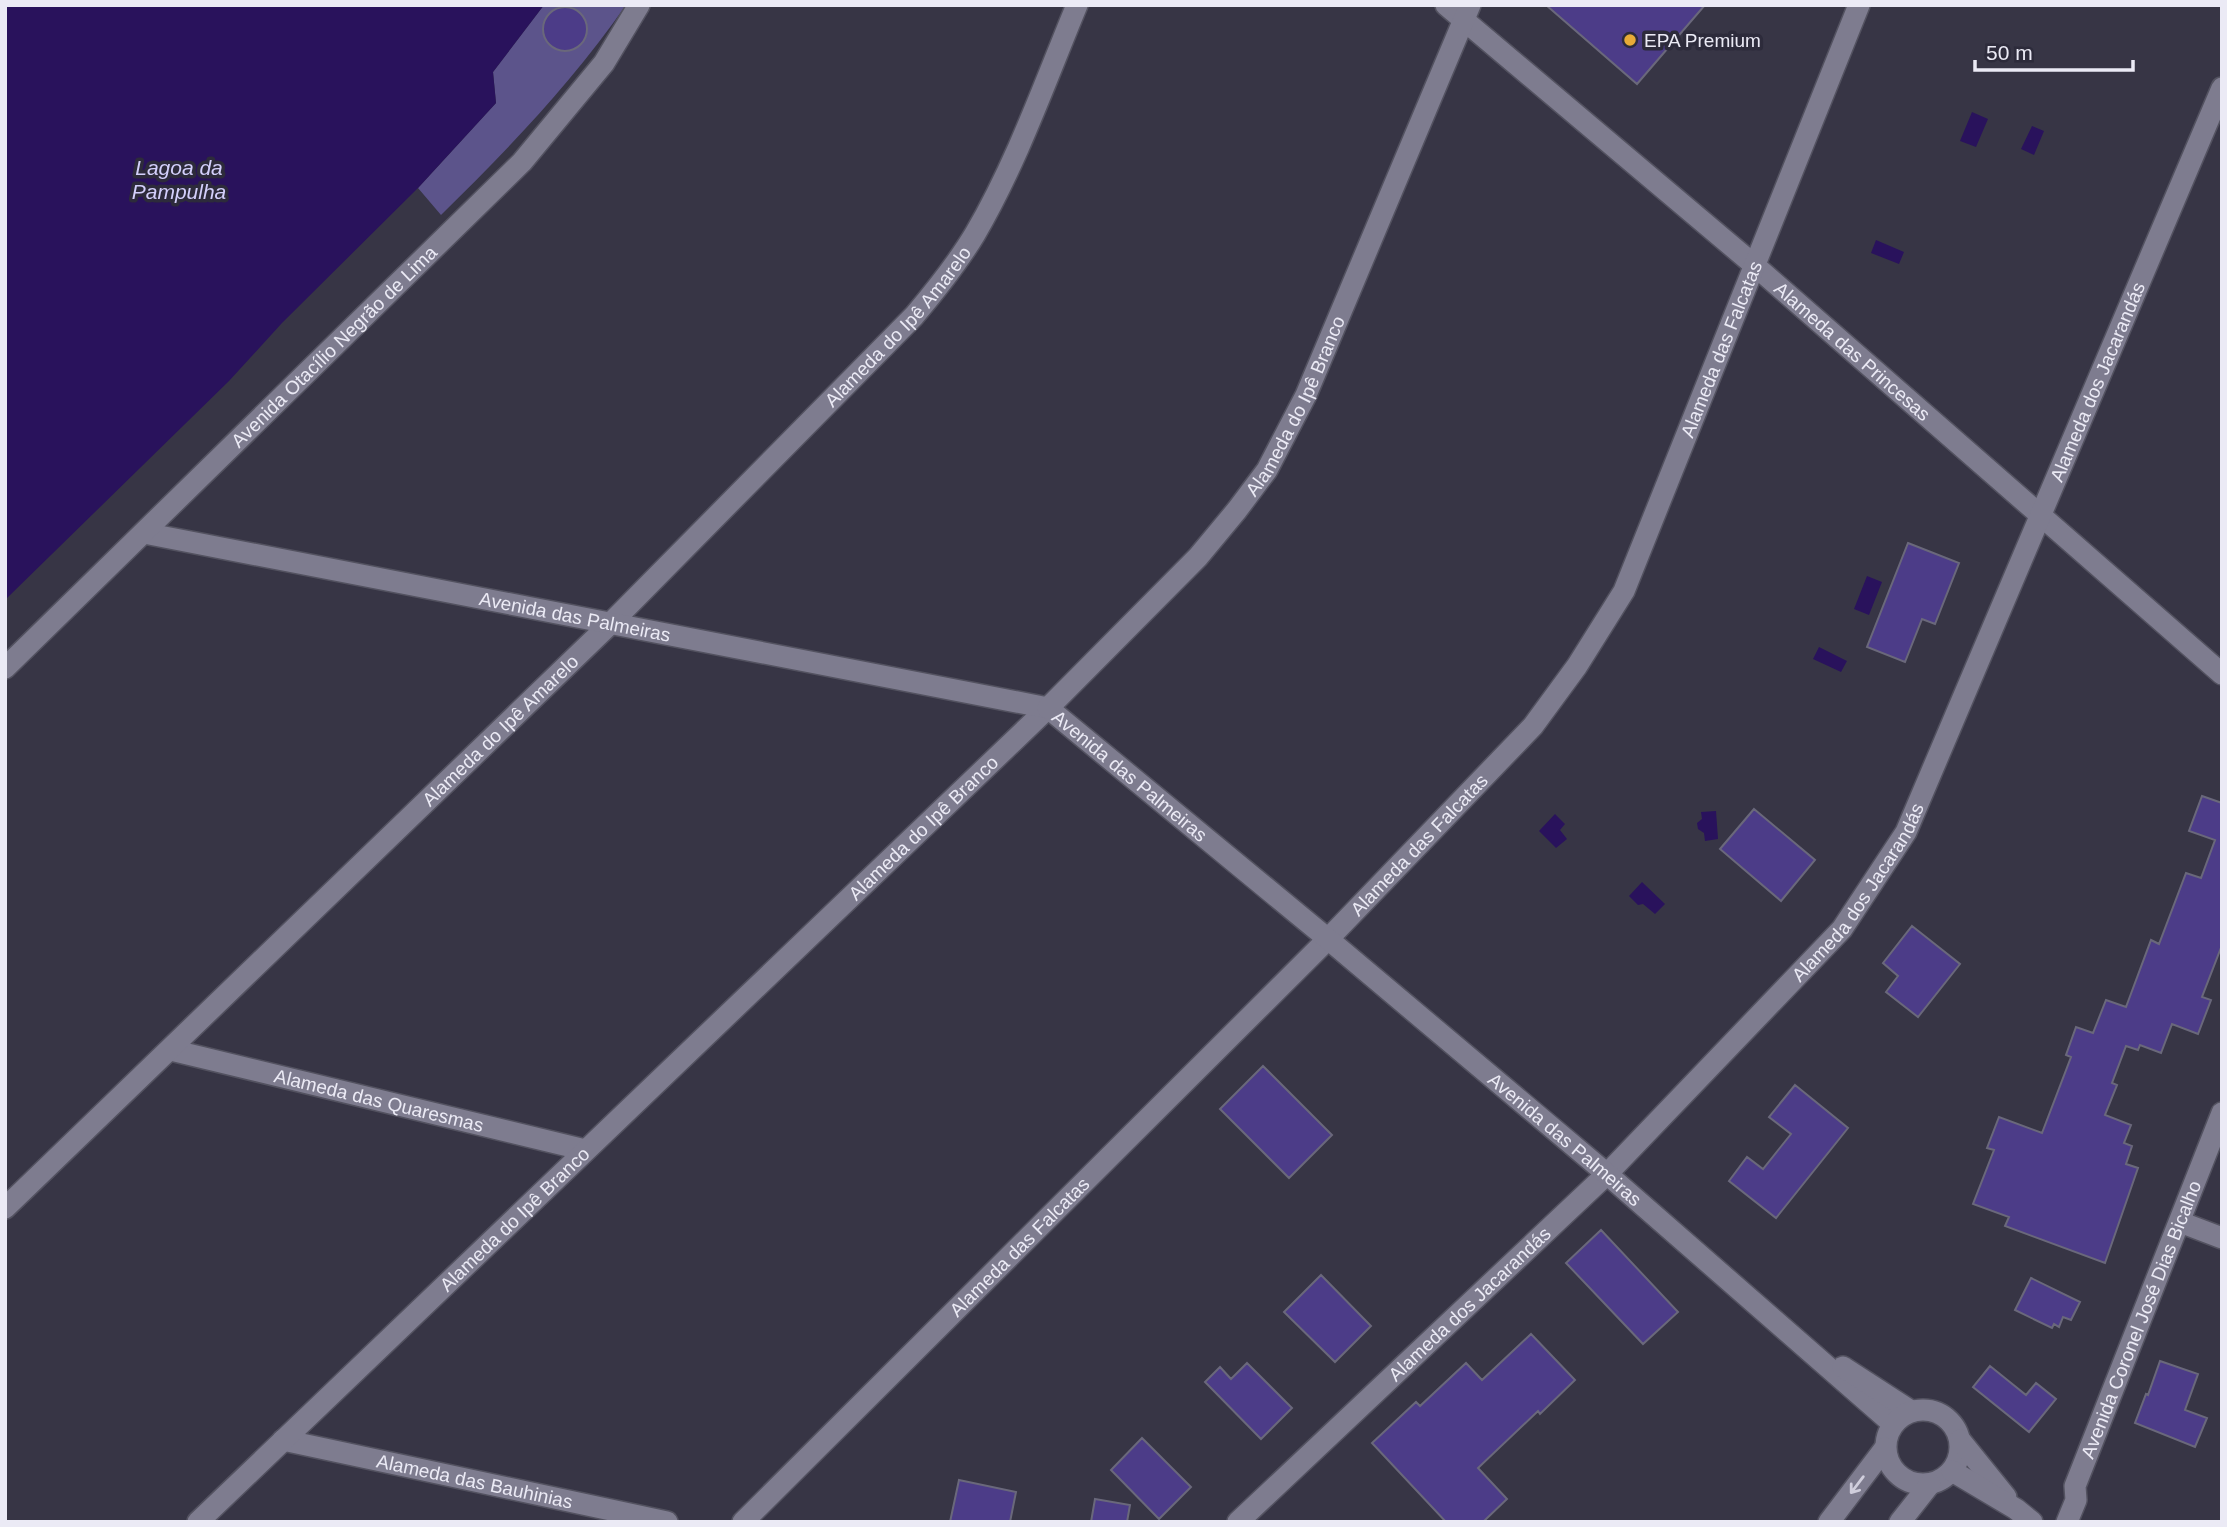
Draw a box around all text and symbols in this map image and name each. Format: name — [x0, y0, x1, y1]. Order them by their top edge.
scale bar — [1975, 28, 2132, 72]
place label: EPA Premium — [1644, 30, 1761, 51]
marker: EPA Premium — [1622, 32, 1638, 48]
text: 50 m — [1986, 41, 2033, 64]
water label: Lagoa da Pampulha — [132, 156, 226, 203]
street label: Avenida Otacílio Negrão de Lima — [227, 241, 441, 451]
street label: Alameda do Ipê Amarelo — [820, 242, 975, 411]
street label: Alameda das Falcatas — [1676, 258, 1766, 440]
street label: Alameda das Princesas — [1771, 277, 1935, 425]
street label: Alameda dos Jacarandás — [2046, 279, 2149, 485]
street label: Alameda do Ipê Branco — [1241, 313, 1349, 500]
street label: Avenida das Palmeiras — [478, 588, 672, 645]
street label: Alameda do Ipê Amarelo — [418, 650, 582, 810]
street label: Avenida das Palmeiras — [1048, 706, 1211, 845]
street label: Alameda do Ipê Branco — [844, 751, 1002, 904]
street label: Alameda das Falcatas — [1346, 769, 1492, 920]
street label: Alameda dos Jacarandás — [1787, 800, 1928, 985]
street label: Alameda das Quaresmas — [272, 1065, 486, 1136]
street label: Avenida das Palmeiras — [1484, 1068, 1646, 1210]
street label: Alameda do Ipê Branco — [435, 1143, 593, 1295]
street label: Alameda das Falcatas — [945, 1173, 1093, 1321]
street label: Avenida Coronel José Dias Bicalho — [2077, 1177, 2205, 1461]
street label: Alameda dos Jacarandás — [1384, 1223, 1555, 1385]
street label: Alameda das Bauhinias — [375, 1450, 575, 1512]
one-way arrow — [1850, 1475, 1865, 1494]

